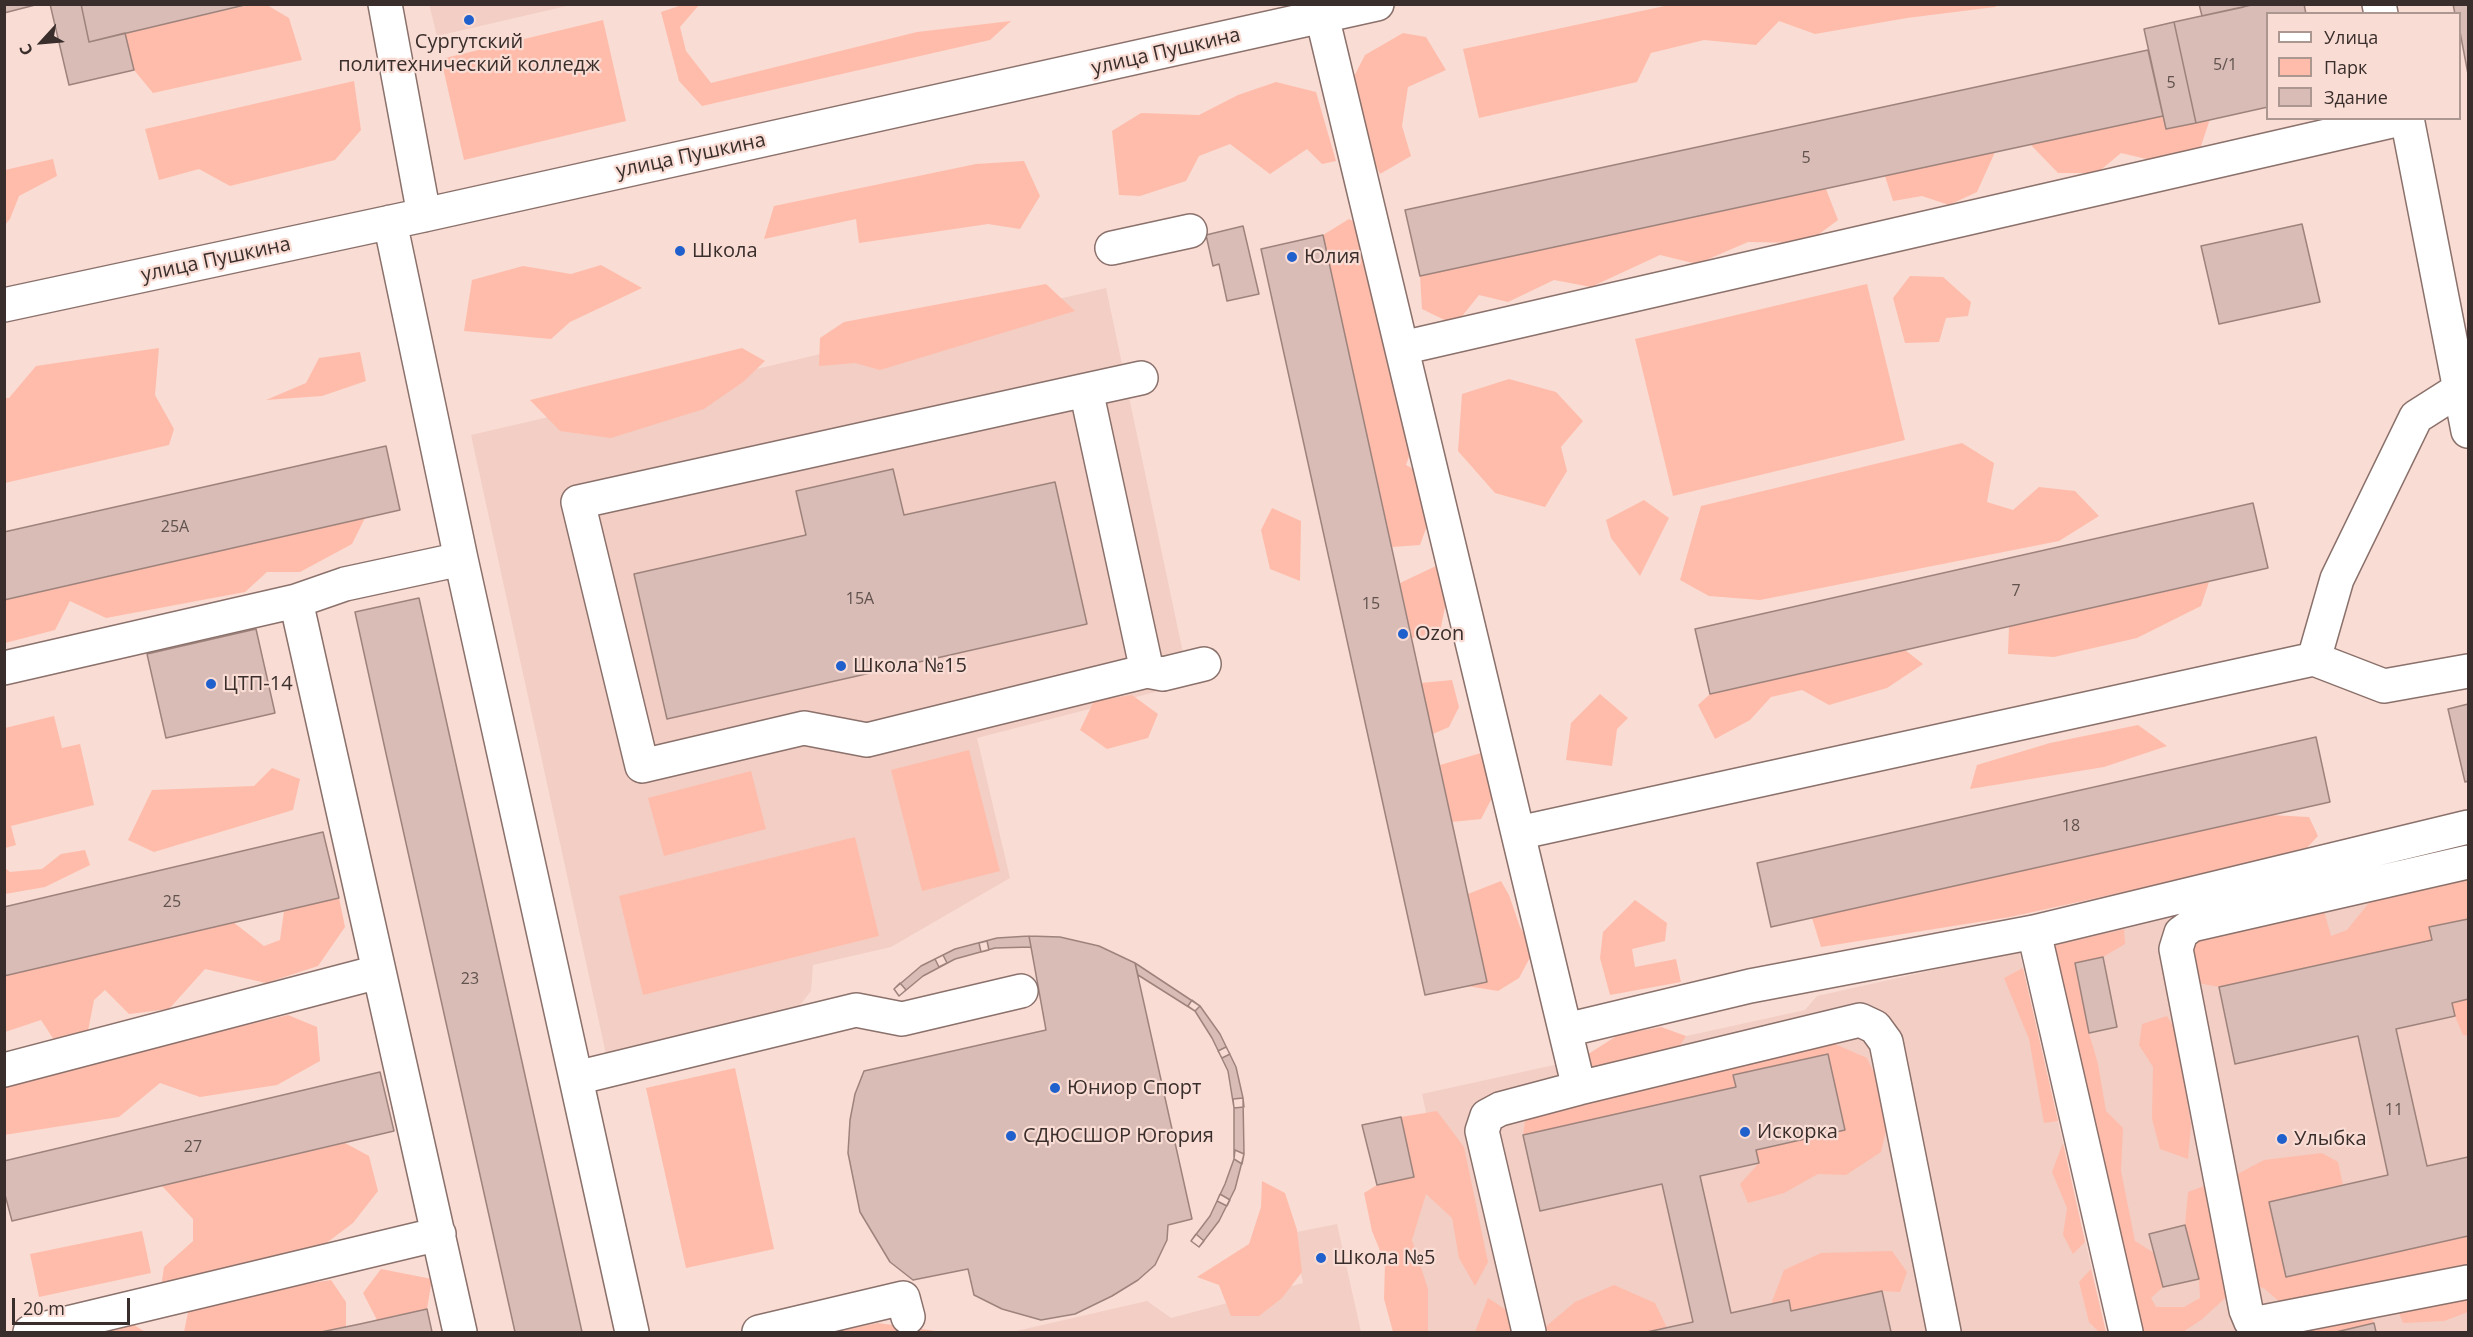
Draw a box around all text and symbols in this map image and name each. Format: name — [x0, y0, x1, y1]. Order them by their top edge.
north arrow — [12, 12, 72, 72]
legend — [2266, 12, 2461, 120]
marker: Сургутский политехнический колледж — [462, 13, 476, 27]
street label: улица Пушкина — [1089, 23, 1243, 81]
text: Улица — [2324, 25, 2378, 49]
place label: Сургутский политехнический колледж — [338, 30, 600, 77]
text: С — [14, 40, 38, 59]
house number: 5/1 — [2213, 55, 2237, 75]
text: Парк — [2324, 55, 2367, 79]
house number: 5 — [2166, 73, 2176, 93]
text: Здание — [2324, 85, 2388, 109]
street label: улица Пушкина — [614, 128, 768, 184]
house number: 5 — [1801, 148, 1811, 168]
street label: улица Пушкина — [139, 232, 293, 288]
place label: Школа — [692, 239, 758, 263]
marker: Школа — [673, 244, 687, 258]
place label: Юлия — [1304, 245, 1360, 269]
marker: Юлия — [1285, 250, 1299, 264]
house number: 25А — [161, 517, 189, 537]
house number: 7 — [2011, 581, 2021, 601]
house number: 15А — [846, 589, 874, 609]
house number: 15 — [1362, 594, 1380, 614]
place label: Ozon — [1415, 622, 1464, 646]
marker: Ozon — [1396, 627, 1410, 641]
place label: Школа №15 — [853, 654, 967, 678]
marker: Школа №15 — [834, 659, 848, 673]
place label: ЦТП-14 — [223, 672, 293, 696]
marker: ЦТП-14 — [204, 677, 218, 691]
house number: 18 — [2062, 816, 2080, 836]
house number: 25 — [163, 892, 181, 912]
house number: 23 — [461, 969, 479, 989]
place label: Юниор Спорт — [1067, 1076, 1201, 1100]
marker: Юниор Спорт — [1048, 1081, 1062, 1095]
house number: 11 — [2385, 1100, 2403, 1120]
place label: Искорка — [1757, 1120, 1838, 1144]
place label: СДЮСШОР Югория — [1023, 1124, 1214, 1148]
marker: Искорка — [1738, 1125, 1752, 1139]
place label: Улыбка — [2294, 1127, 2366, 1151]
marker: СДЮСШОР Югория — [1004, 1129, 1018, 1143]
marker: Улыбка — [2275, 1132, 2289, 1146]
house number: 27 — [184, 1137, 202, 1157]
place label: Школа №5 — [1333, 1246, 1436, 1270]
marker: Школа №5 — [1314, 1251, 1328, 1265]
scale bar — [15, 1286, 134, 1324]
text: 20 m — [23, 1296, 65, 1320]

